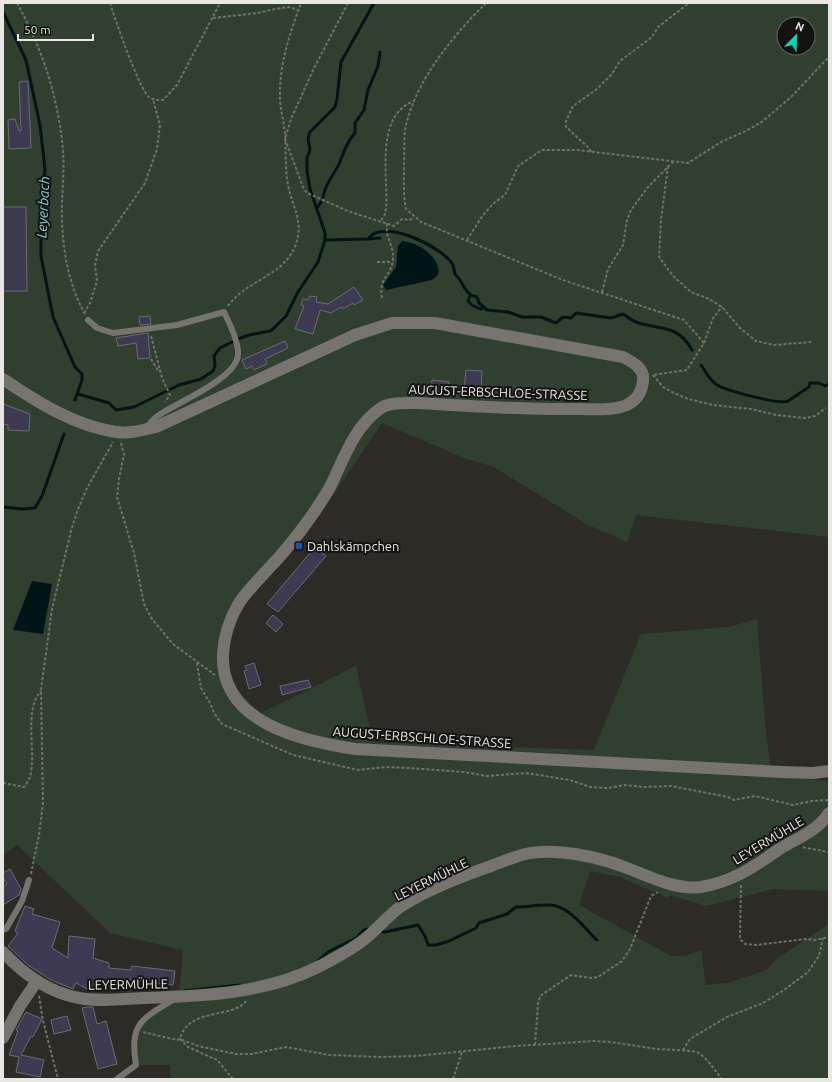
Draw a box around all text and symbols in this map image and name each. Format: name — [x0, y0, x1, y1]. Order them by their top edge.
scale bar — [18, 16, 93, 42]
north arrow — [776, 16, 816, 56]
text: N — [794, 20, 806, 34]
text: 50 m — [24, 23, 51, 36]
water label: Leyerbach — [33, 176, 53, 238]
street label: AUGUST-ERBSCHLOE-STRASSE — [408, 382, 588, 402]
place label: Dahlskämpchen — [307, 539, 399, 553]
marker: Dahlskämpchen — [294, 541, 304, 551]
street label: AUGUST-ERBSCHLOE-STRASSE — [332, 724, 512, 750]
street label: LEYERMÜHLE — [730, 813, 806, 867]
street label: LEYERMÜHLE — [392, 854, 470, 903]
street label: LEYERMÜHLE — [88, 975, 168, 992]

